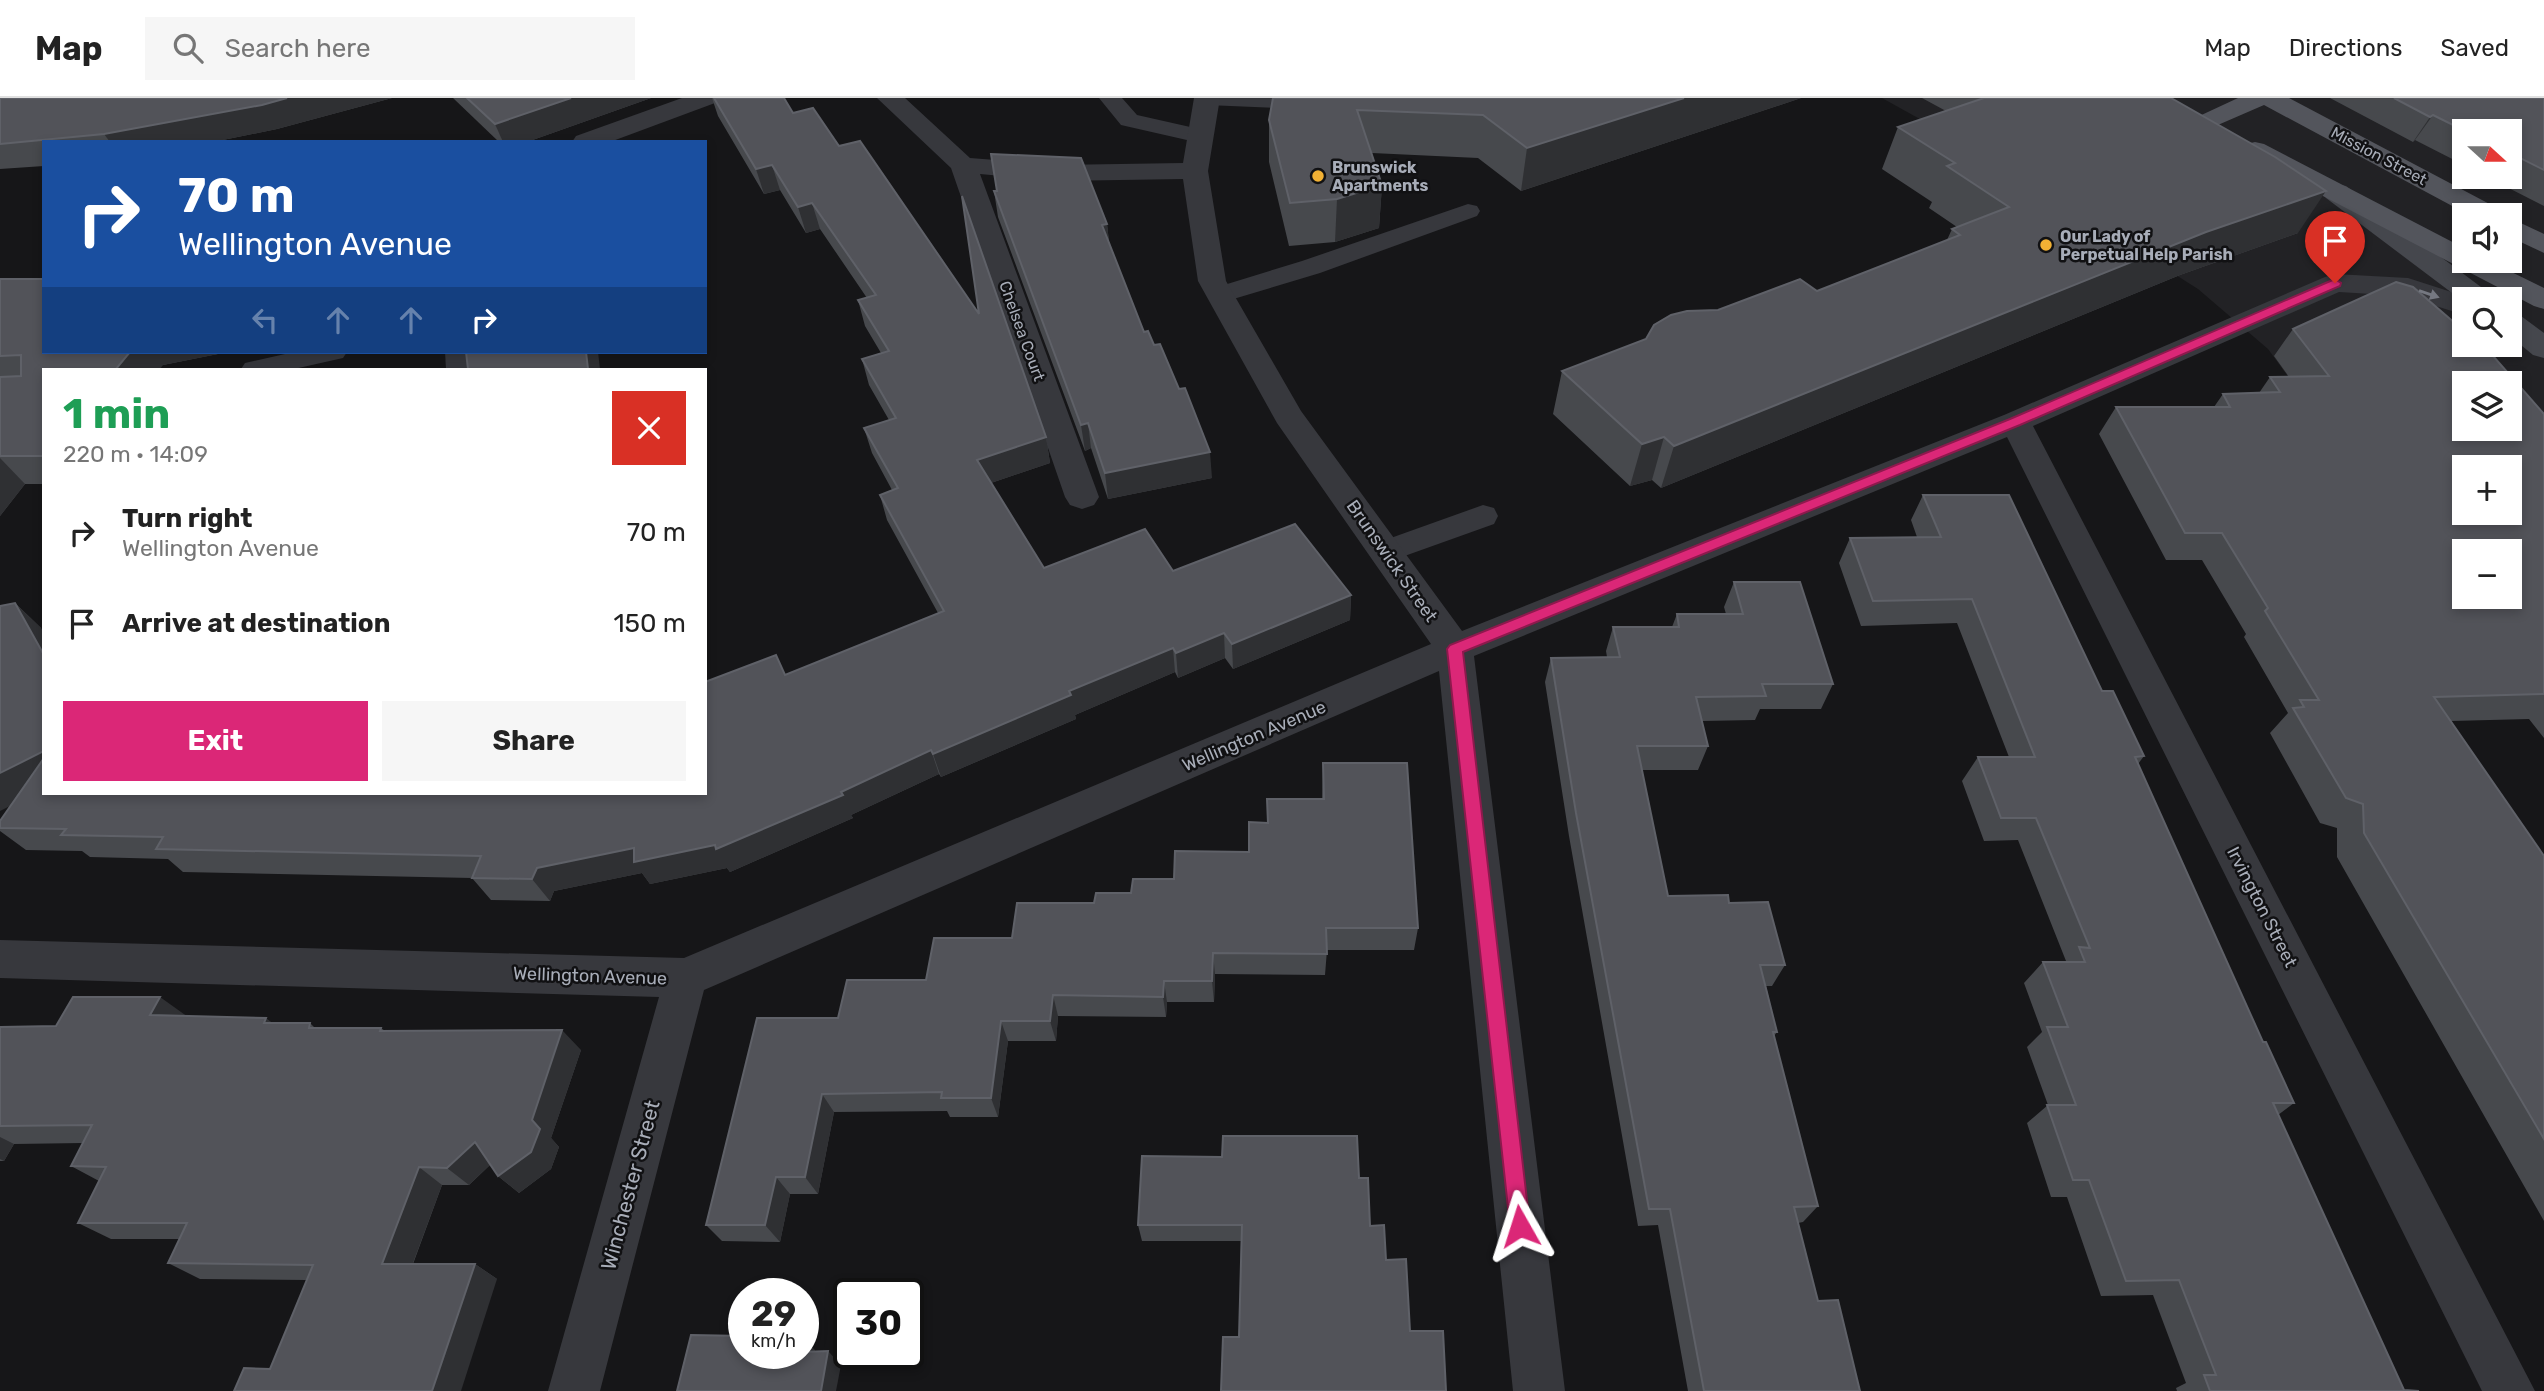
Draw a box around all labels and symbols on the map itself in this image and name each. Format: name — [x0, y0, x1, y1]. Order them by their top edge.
north arrow — [2452, 119, 2522, 189]
street label: Mission Street — [2328, 123, 2430, 189]
place label: Brunswick Apartments — [1332, 158, 1429, 195]
marker: Brunswick Apartments — [1310, 168, 1326, 184]
pin — [2305, 211, 2365, 283]
place label: Our Lady of Perpetual Help Parish — [2060, 227, 2233, 264]
marker: Our Lady of Perpetual Help Parish — [2038, 237, 2054, 253]
street label: Chelsea Court — [995, 278, 1049, 384]
one-way arrow — [2418, 289, 2439, 300]
street label: Brunswick Street — [1342, 496, 1442, 626]
street label: Wellington Avenue — [1179, 696, 1329, 776]
street label: Irvington Street — [2222, 843, 2302, 971]
street label: Wellington Avenue — [513, 962, 667, 990]
street label: Winchester Street — [595, 1097, 665, 1273]
position arrow — [1483, 1189, 1557, 1263]
speed limit sign: 30 — [833, 1278, 924, 1369]

